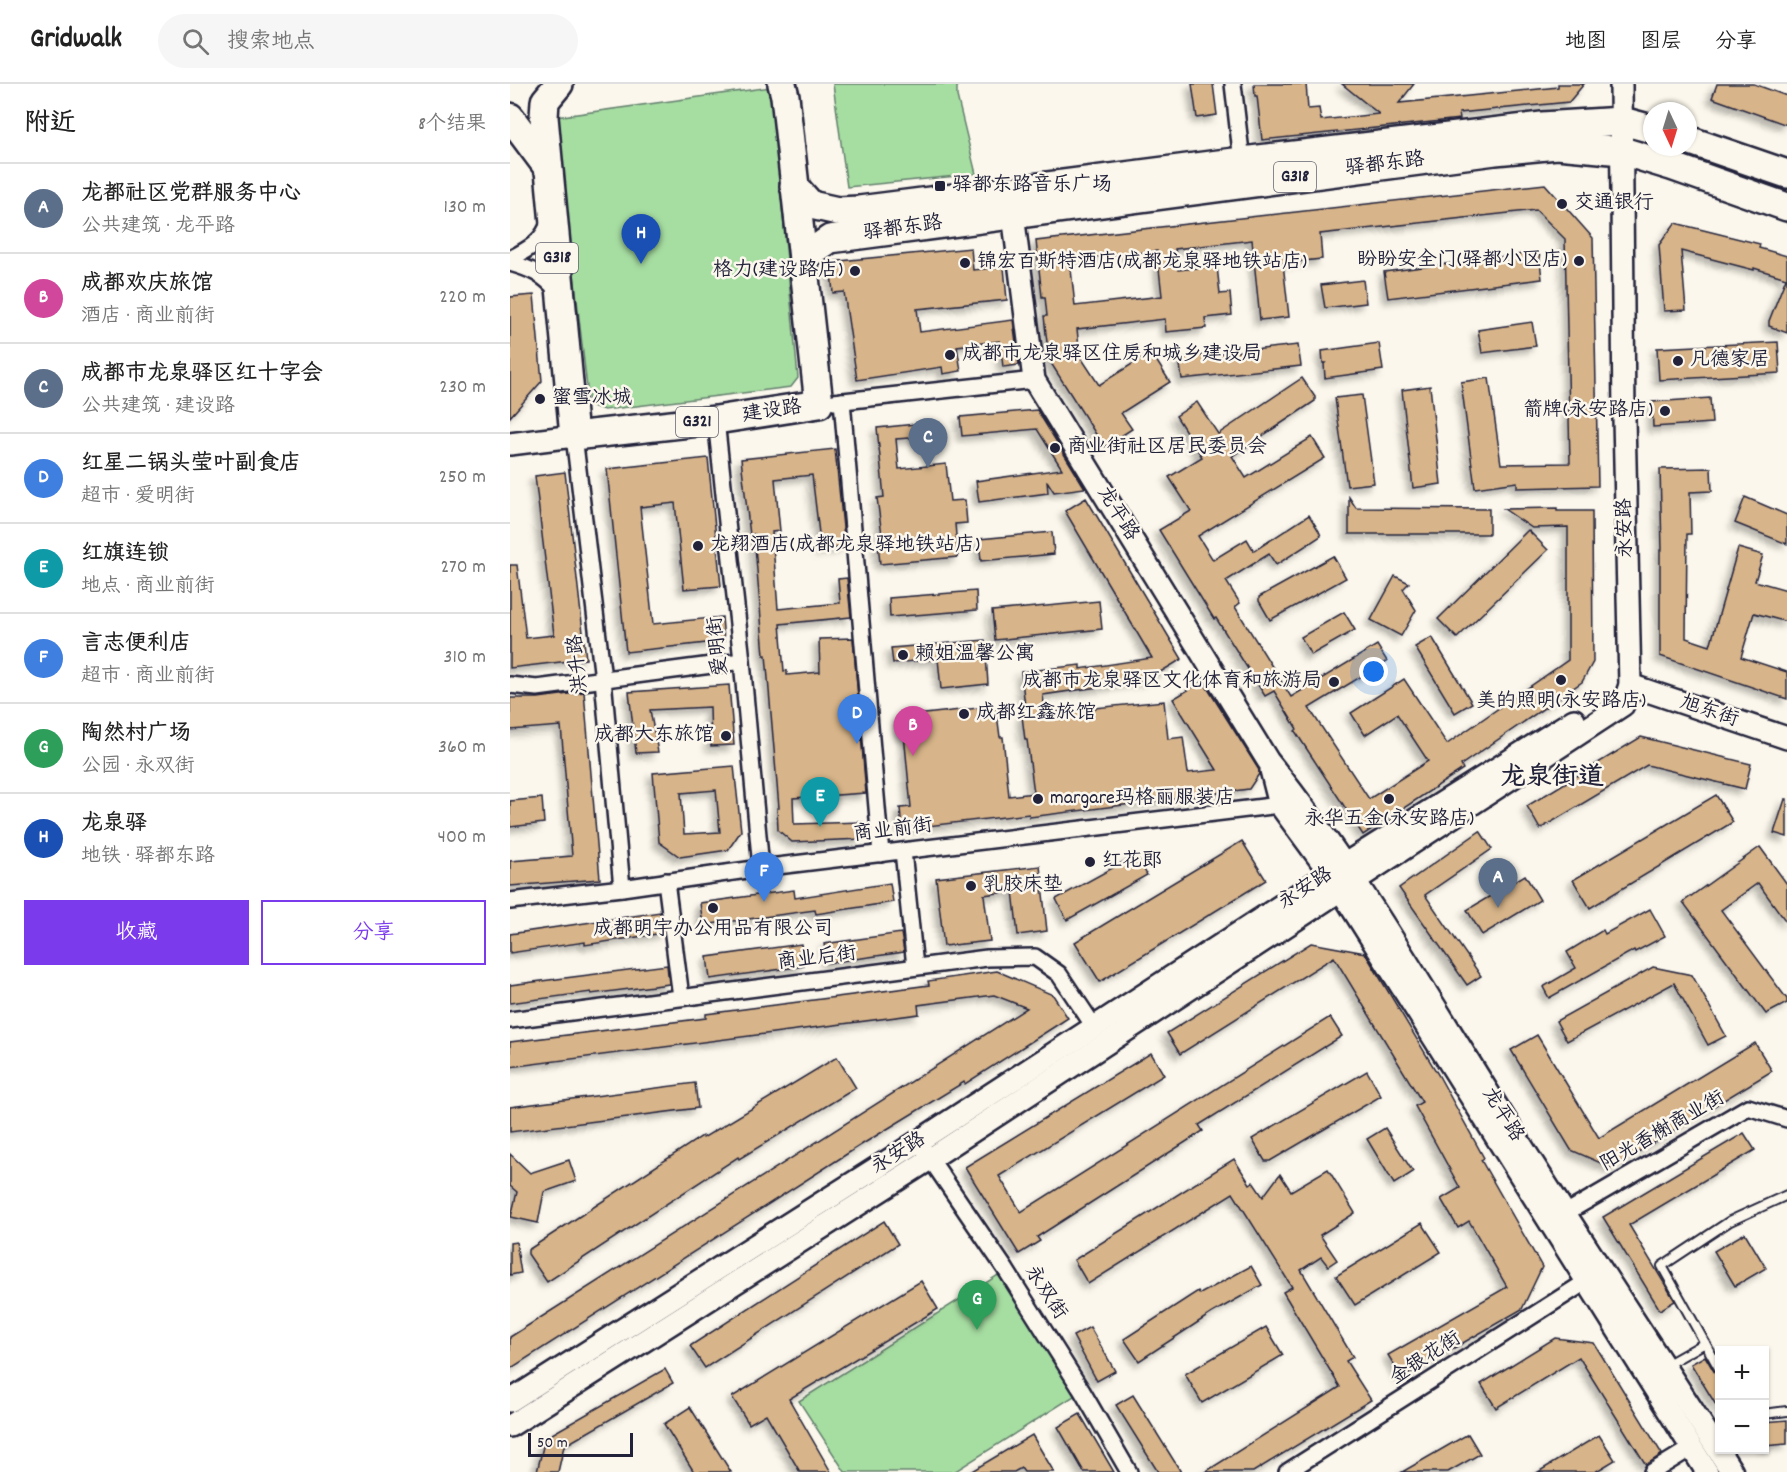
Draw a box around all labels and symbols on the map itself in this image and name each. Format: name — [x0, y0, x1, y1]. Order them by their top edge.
north arrow — [1643, 102, 1697, 156]
street label: 驿都东路 — [1344, 146, 1427, 184]
road number: G318 — [1274, 162, 1316, 192]
place label: 驿都东路音乐广场 — [952, 172, 1112, 200]
marker: 驿都东路音乐广场 — [933, 179, 947, 193]
place label: 交通银行 — [1574, 190, 1654, 218]
marker: 交通银行 — [1555, 197, 1569, 211]
street label: 驿都东路 — [861, 209, 946, 248]
pin: H — [622, 214, 660, 264]
road number: G318 — [536, 243, 578, 273]
place label: 盼盼安全门(驿都小区店) — [1357, 247, 1567, 275]
place label: 锦宏百斯特酒店(成都龙泉驿地铁站店) — [977, 249, 1307, 277]
marker: 盼盼安全门(驿都小区店) — [1572, 254, 1586, 268]
marker: 锦宏百斯特酒店(成都龙泉驿地铁站店) — [958, 256, 972, 270]
place label: 格力(建设路店) — [713, 257, 843, 285]
marker: 格力(建设路店) — [848, 264, 862, 278]
place label: 成都市龙泉驿区住房和城乡建设局 — [962, 341, 1262, 369]
place label: 凡德家居 — [1690, 347, 1770, 375]
marker: 成都市龙泉驿区住房和城乡建设局 — [943, 348, 957, 362]
marker: 凡德家居 — [1671, 354, 1685, 368]
place label: 蜜雪冰城 — [552, 385, 632, 413]
marker: 蜜雪冰城 — [533, 392, 547, 406]
street label: 建设路 — [740, 394, 805, 430]
place label: 箭牌(永安路店) — [1523, 397, 1653, 425]
marker: 箭牌(永安路店) — [1658, 404, 1672, 418]
road number: G321 — [676, 407, 718, 437]
pin: C — [908, 418, 948, 468]
place label: 商业街社区居民委员会 — [1067, 434, 1267, 462]
marker: 商业街社区居民委员会 — [1048, 441, 1062, 455]
street label: 龙平路 — [1089, 481, 1145, 548]
street label: 永安路 — [1611, 497, 1641, 558]
place label: 龙翔酒店(成都龙泉驿地铁站店) — [710, 532, 980, 560]
marker: 龙翔酒店(成都龙泉驿地铁站店) — [691, 539, 705, 553]
street label: 爱明街 — [702, 615, 736, 677]
street label: 洪升路 — [562, 632, 596, 695]
place label: 赖姐温馨公寓 — [915, 641, 1035, 669]
marker: 赖姐温馨公寓 — [896, 648, 910, 662]
your location — [1359, 657, 1388, 686]
place label: 成都市龙泉驿区文化体育和旅游局 — [1022, 668, 1322, 696]
marker: 美的照明(永安路店) — [1554, 673, 1568, 687]
marker: 成都市龙泉驿区文化体育和旅游局 — [1327, 675, 1341, 689]
place label: 美的照明(永安路店) — [1476, 688, 1646, 716]
street label: 旭东街 — [1676, 689, 1742, 735]
pin: D — [838, 694, 876, 744]
place label: 成都红鑫旅馆 — [976, 700, 1096, 728]
pin: B — [894, 706, 932, 756]
marker: 成都红鑫旅馆 — [957, 707, 971, 721]
place label: 成都大东旅馆 — [594, 722, 714, 750]
marker: 成都大东旅馆 — [719, 729, 733, 743]
district label: 龙泉街道 — [1500, 760, 1604, 797]
pin: E — [800, 778, 840, 827]
place label: margare玛格丽服装店 — [1050, 785, 1235, 813]
marker: margare玛格丽服装店 — [1031, 792, 1045, 806]
marker: 永华五金(永安路店) — [1382, 792, 1396, 806]
place label: 永华五金(永安路店) — [1304, 806, 1474, 834]
street label: 商业前街 — [852, 812, 934, 850]
place label: 红花郎 — [1102, 848, 1162, 876]
pin: F — [744, 852, 784, 902]
marker: 红花郎 — [1083, 855, 1097, 869]
pin: A — [1478, 858, 1518, 908]
street label: 永安路 — [1273, 860, 1340, 917]
place label: 乳胶床垫 — [983, 872, 1063, 900]
marker: 乳胶床垫 — [964, 879, 978, 893]
marker: 成都明宇办公用品有限公司 — [706, 901, 720, 915]
place label: 成都明宇办公用品有限公司 — [593, 916, 833, 944]
street label: 商业后街 — [776, 940, 858, 978]
street label: 龙平路 — [1474, 1082, 1530, 1149]
street label: 阳光香榭商业街 — [1595, 1085, 1731, 1179]
street label: 永安路 — [866, 1126, 933, 1182]
street label: 永双街 — [1017, 1260, 1073, 1326]
pin: G — [958, 1280, 996, 1330]
street label: 金银花街 — [1385, 1325, 1467, 1393]
scale bar — [528, 1430, 633, 1458]

